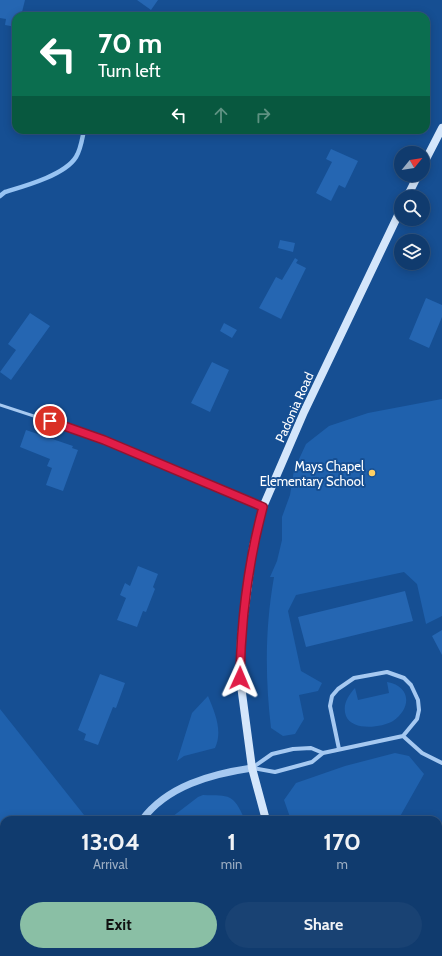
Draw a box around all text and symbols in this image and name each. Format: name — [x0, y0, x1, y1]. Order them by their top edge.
text: 70 m — [98, 26, 162, 60]
icon: left — [32, 28, 84, 80]
text: Turn left — [98, 60, 161, 82]
icon: left — [168, 104, 190, 126]
icon: ahead — [210, 104, 232, 126]
icon: right — [252, 104, 274, 126]
north arrow — [394, 146, 430, 182]
map controls — [394, 146, 430, 270]
button: search — [394, 190, 430, 226]
button: layers — [394, 234, 430, 270]
street label: Padonia Road — [271, 369, 317, 445]
pin — [33, 404, 67, 438]
icon: arrive — [39, 410, 61, 432]
place label: Mays Chapel Elementary School — [260, 458, 364, 489]
marker: Mays Chapel Elementary School — [367, 468, 377, 478]
position arrow — [219, 657, 261, 699]
text: 13:04 — [81, 827, 140, 856]
text: 1 — [227, 827, 236, 856]
text: 170 — [323, 827, 361, 856]
text: Arrival — [93, 856, 128, 872]
text: min — [221, 856, 242, 872]
text: m — [336, 856, 348, 872]
button: Exit — [20, 902, 217, 948]
button: Share — [225, 902, 422, 948]

